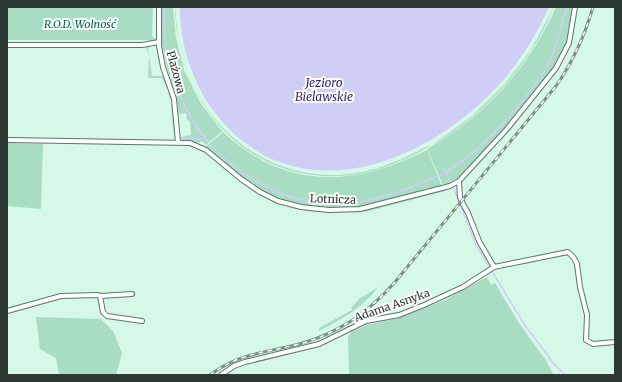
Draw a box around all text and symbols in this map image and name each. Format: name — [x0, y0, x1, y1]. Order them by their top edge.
park label: R.O.D. Wolność — [44, 17, 117, 31]
street label: Plażowa — [164, 49, 188, 95]
water label: Jezioro Bielawskie — [295, 75, 353, 104]
street label: Lotnicza — [310, 191, 356, 207]
street label: Adama Asnyka — [351, 286, 432, 325]

